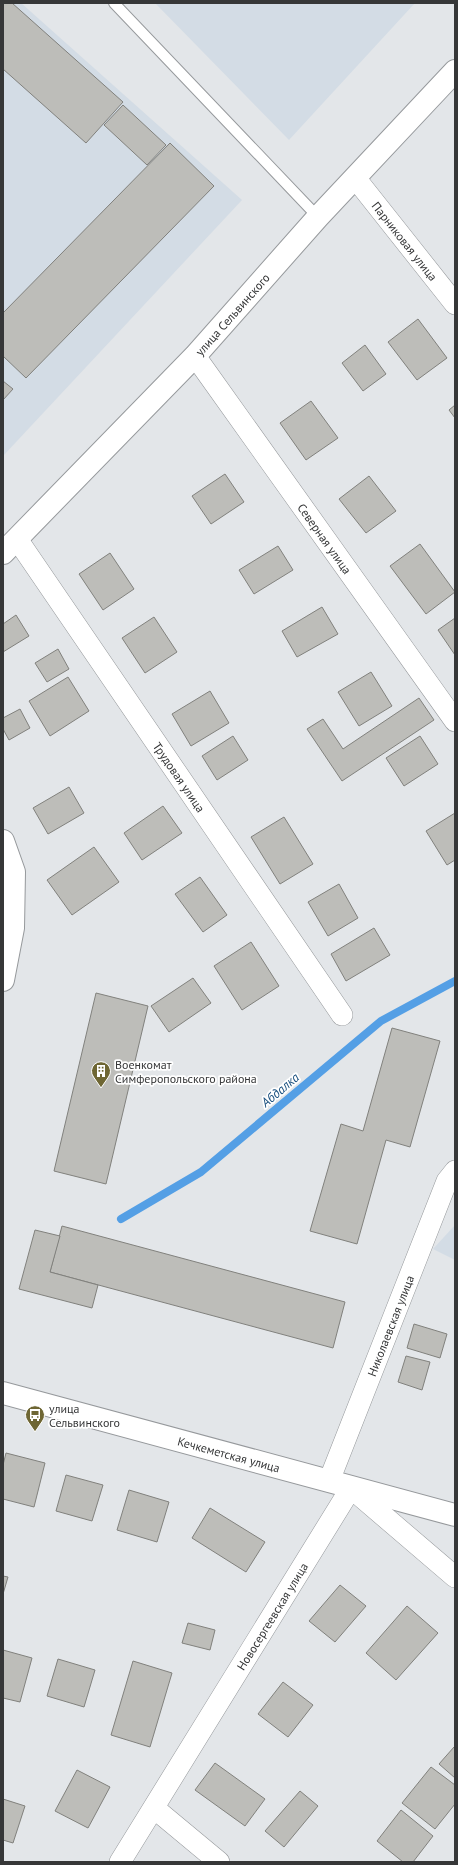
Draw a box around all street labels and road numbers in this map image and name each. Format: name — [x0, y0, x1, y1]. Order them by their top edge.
street label: Парниковая улица — [369, 198, 441, 284]
street label: улица Сельвинского — [192, 270, 272, 358]
street label: Северная улица — [295, 500, 355, 577]
street label: Трудовая улица — [150, 739, 209, 815]
street label: Николаевская улица — [363, 1273, 417, 1378]
street label: Кечкеметская улица — [176, 1433, 282, 1475]
street label: Новосергеевская улица — [233, 1560, 311, 1673]

